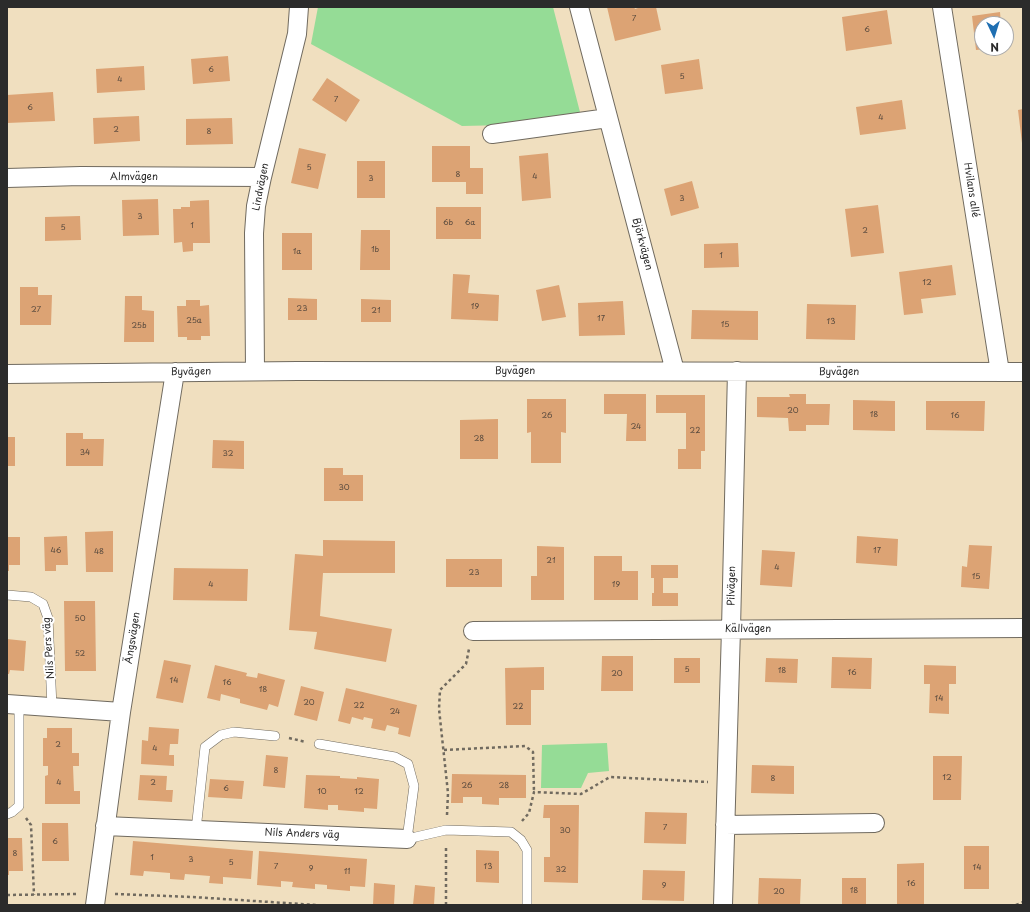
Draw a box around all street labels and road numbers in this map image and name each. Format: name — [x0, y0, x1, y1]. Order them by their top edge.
street label: Lindvägen — [250, 162, 272, 212]
street label: Hvilans allé — [961, 162, 981, 218]
street label: Almvägen — [110, 171, 158, 183]
street label: Björkvägen — [629, 216, 655, 272]
street label: Byvägen — [495, 365, 535, 377]
street label: Byvägen — [171, 366, 211, 378]
street label: Byvägen — [819, 366, 859, 378]
street label: Pilvägen — [726, 566, 738, 606]
street label: Ängsvägen — [123, 611, 143, 665]
street label: Nils Pers väg — [41, 617, 57, 679]
street label: Källvägen — [725, 623, 771, 635]
street label: Nils Anders väg — [264, 827, 340, 841]

